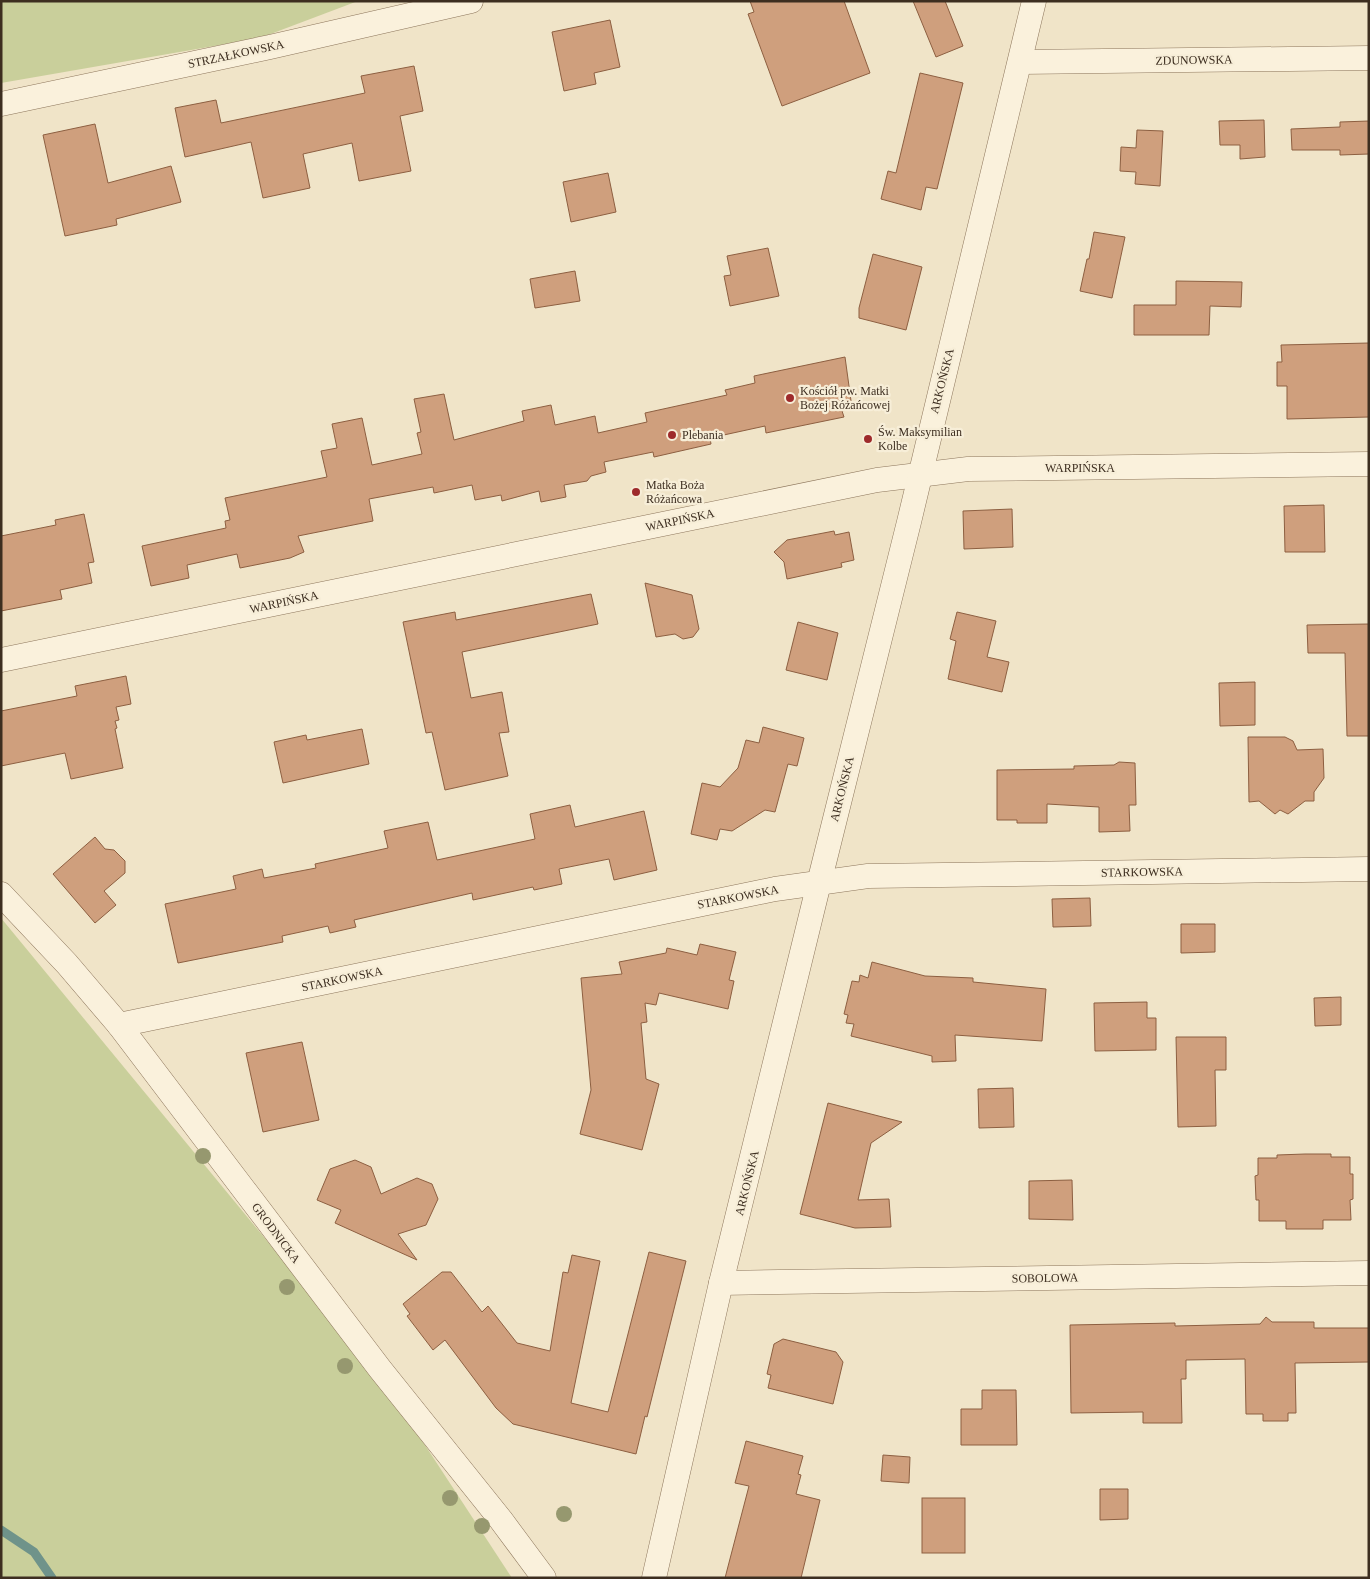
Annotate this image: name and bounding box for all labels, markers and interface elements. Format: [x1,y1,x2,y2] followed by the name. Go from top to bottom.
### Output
[187,37,286,71] street label: STRZAŁKOWSKA
[1155,52,1233,68] street label: ZDUNOWSKA
[927,347,957,415] street label: ARKOŃSKA
[800,384,890,412] place label: Kościół pw. Matki Bożej Różańcowej
[784,392,796,404] marker: Kościół pw. Matki Bożej Różańcowej
[878,425,962,453] place label: Św. Maksymilian Kolbe
[682,428,724,442] place label: Plebania
[666,429,678,441] marker: Plebania
[862,433,874,445] marker: Św. Maksymilian Kolbe
[1045,461,1115,475] street label: WARPIŃSKA
[646,478,705,506] place label: Matka Boża Różańcowa
[630,486,642,498] marker: Matka Boża Różańcowa
[644,506,716,534] street label: WARPIŃSKA
[248,588,320,616] street label: WARPIŃSKA
[827,755,857,823] street label: ARKOŃSKA
[1101,864,1184,880] street label: STARKOWSKA
[696,882,780,912] street label: STARKOWSKA
[300,964,384,994] street label: STARKOWSKA
[732,1149,762,1217] street label: ARKOŃSKA
[249,1200,303,1266] street label: GRODNICKA
[1012,1270,1079,1286] street label: SOBOLOWA

